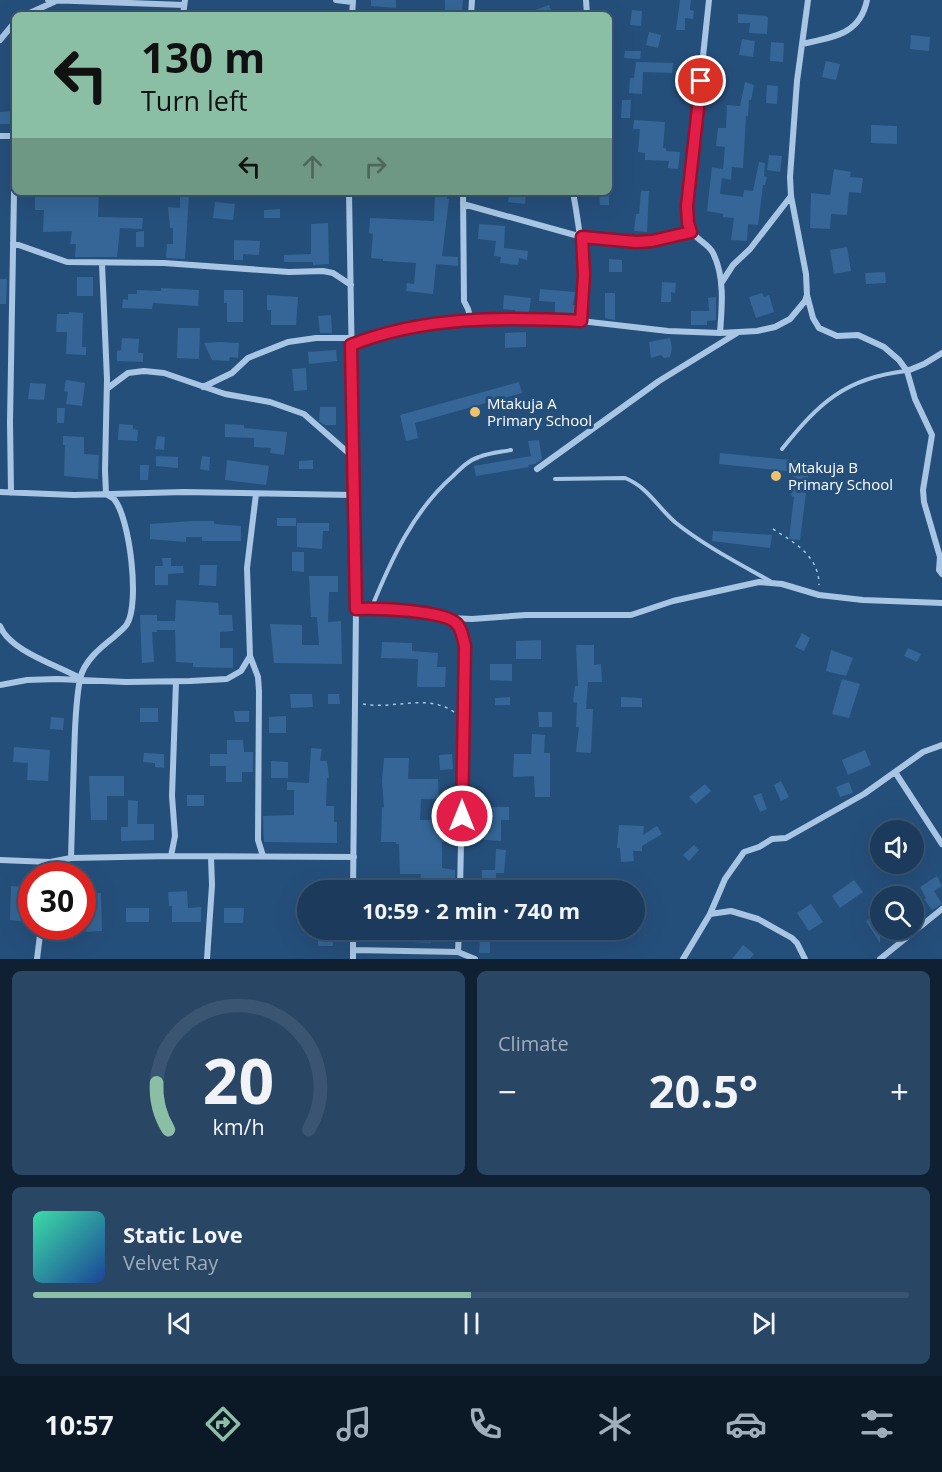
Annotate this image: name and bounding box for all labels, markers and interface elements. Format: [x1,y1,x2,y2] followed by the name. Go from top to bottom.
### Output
[141,28,265,85] text: 130 m
[42,36,120,114] icon: left
[675,55,726,106] pin
[684,64,717,97] icon: arrive
[141,82,248,119] text: Turn left
[233,150,266,183] icon: left
[296,150,329,183] icon: ahead
[359,150,392,183] icon: right
[487,393,592,430] place label: Mtakuja A Primary School
[468,405,482,419] marker: Mtakuja A Primary School
[788,457,893,494] place label: Mtakuja B Primary School
[769,469,783,483] marker: Mtakuja B Primary School
[430,784,494,848] position arrow
[870,820,924,940] map controls
[870,820,924,874] button: sound
[18,862,96,940] speed limit sign: 30
[870,886,924,940] button: search
[362,895,580,925] text: 10:59 · 2 min · 740 m
[498,1030,569,1057] text: Climate
[203,1037,274,1122] text: 20
[649,1060,758,1121] text: 20.5°
[498,1069,517,1114] text: −
[890,1069,909,1114] text: +
[212,1112,265,1141] text: km/h
[123,1219,243,1249] text: Static Love
[123,1249,218,1276] text: Velvet Ray
[163,1307,196,1340] icon: previous
[455,1307,488,1340] icon: pause
[747,1307,780,1340] icon: next
[202,1403,244,1445] icon: directions
[333,1403,375,1445] icon: music
[464,1403,506,1445] icon: phone
[594,1403,636,1445] icon: climate
[725,1403,767,1445] icon: car
[856,1403,898,1445] icon: filters
[44,1406,114,1443] text: 10:57

